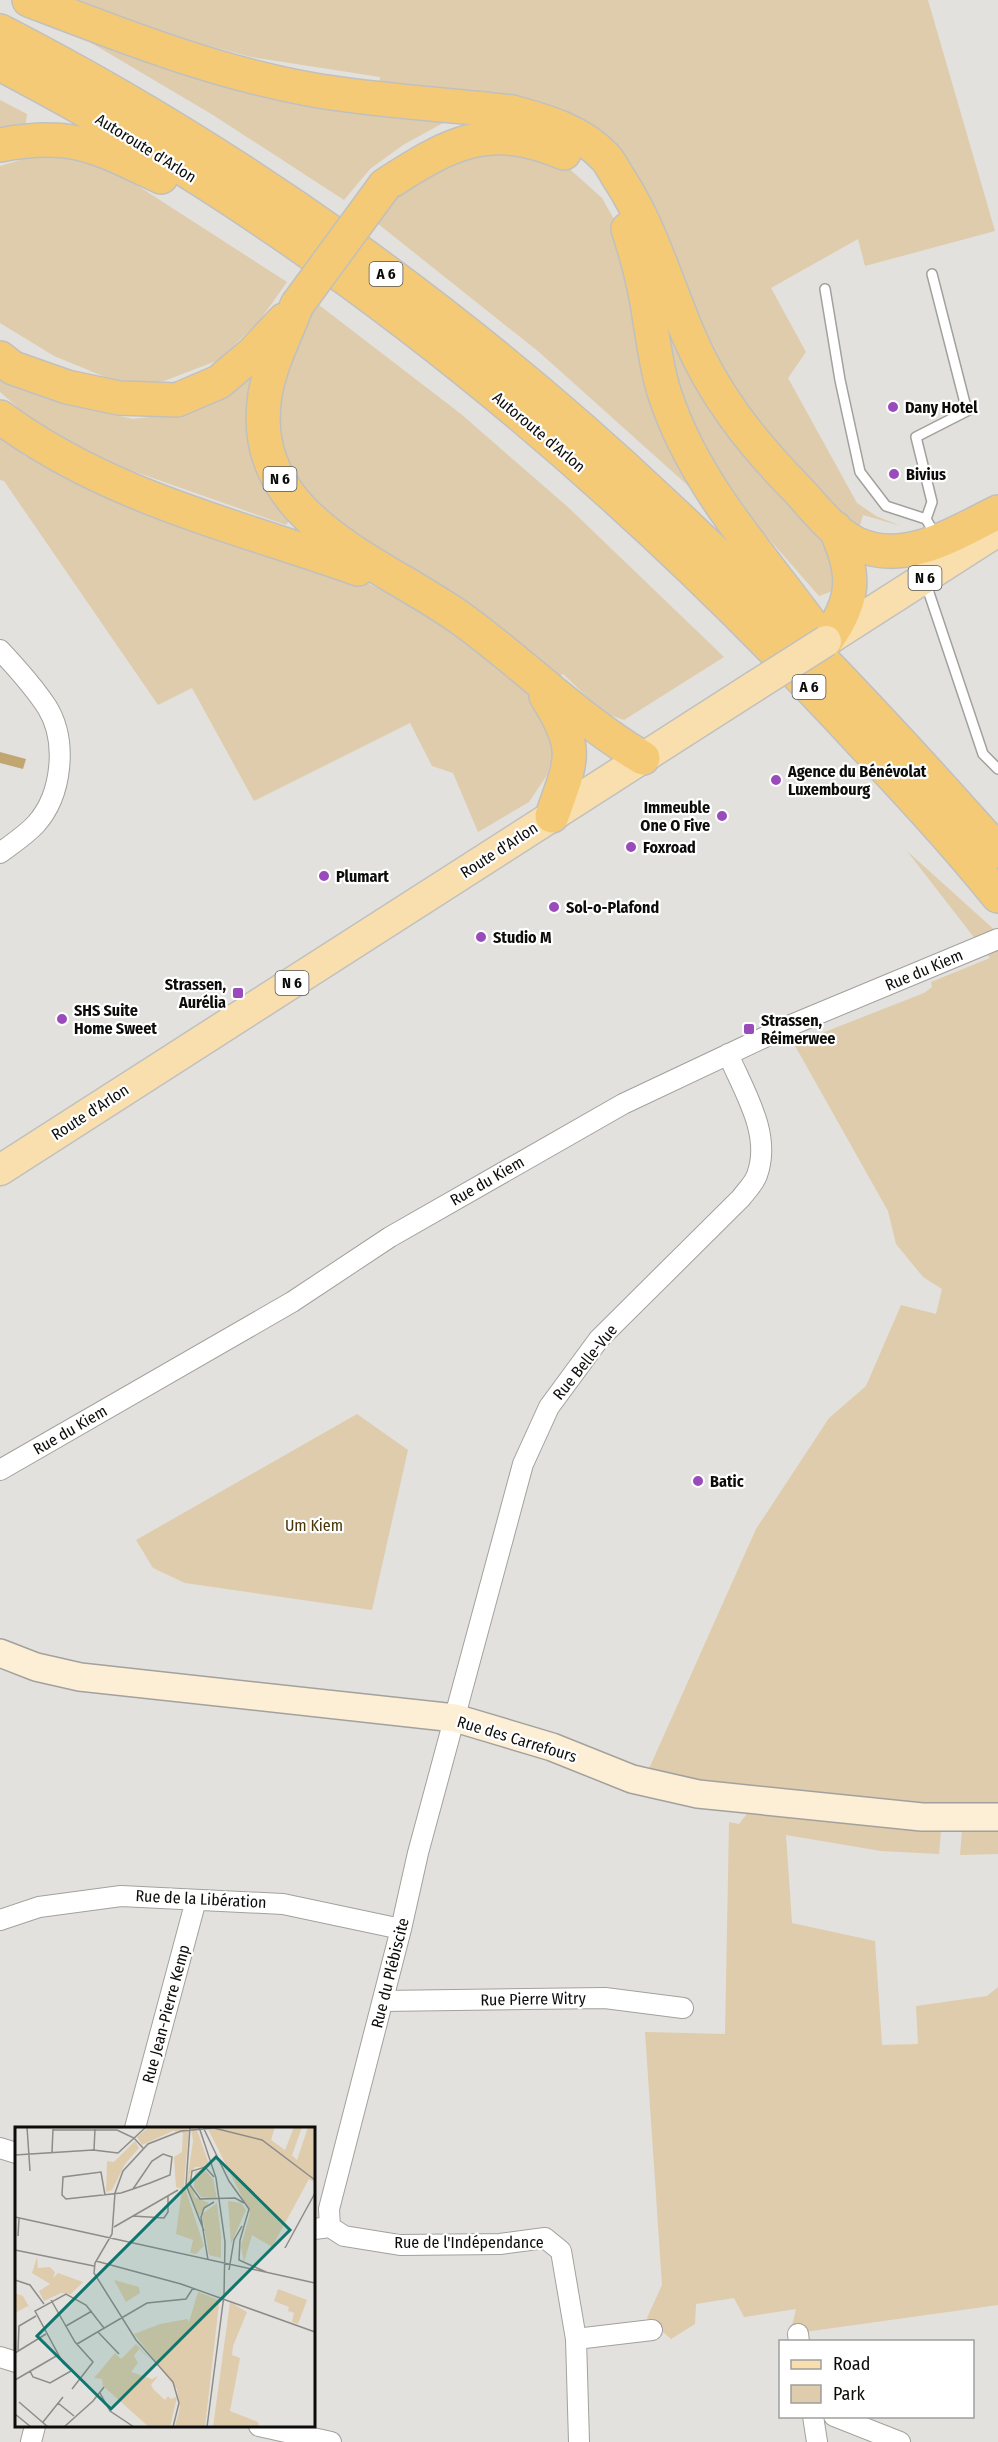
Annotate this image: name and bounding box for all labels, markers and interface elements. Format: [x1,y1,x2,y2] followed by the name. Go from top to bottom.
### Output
[92,109,200,187] street label: Autoroute d'Arlon
[370,262,402,286] road number: A 6
[489,388,589,476] street label: Autoroute d'Arlon
[905,398,978,417] place label: Dany Hotel
[886,400,900,414] marker: Dany Hotel
[906,465,946,484] place label: Bivius
[264,467,296,491] road number: N 6
[887,467,901,481] marker: Bivius
[908,566,942,590] road number: N 6
[792,675,826,699] road number: A 6
[787,762,927,799] place label: Agence du Bénévolat Luxembourg
[769,773,783,787] marker: Agence du Bénévolat Luxembourg
[640,798,710,835] place label: Immeuble One O Five
[715,809,729,823] marker: Immeuble One O Five
[457,818,541,882] street label: Route d'Arlon
[643,838,696,857] place label: Foxroad
[624,840,638,854] marker: Foxroad
[336,867,389,886] place label: Plumart
[317,869,331,883] marker: Plumart
[566,898,659,917] place label: Sol-o-Plafond
[547,900,561,914] marker: Sol-o-Plafond
[493,928,552,947] place label: Studio M
[474,930,488,944] marker: Studio M
[882,945,966,995] street label: Rue du Kiem
[276,971,308,995] road number: N 6
[165,975,226,1012] place label: Strassen, Aurélia
[231,986,245,1000] marker: Strassen, Aurélia
[74,1001,157,1038] place label: SHS Suite Home Sweet
[761,1011,835,1048] place label: Strassen, Réimerwee
[55,1012,69,1026] marker: SHS Suite Home Sweet
[742,1022,756,1036] marker: Strassen, Réimerwee
[48,1080,132,1144] street label: Route d'Arlon
[447,1152,527,1210] street label: Rue du Kiem
[549,1320,621,1403] street label: Rue Belle-Vue
[30,1401,110,1459] street label: Rue du Kiem
[710,1472,744,1491] place label: Batic
[691,1474,705,1488] marker: Batic
[285,1516,343,1535] park label: Um Kiem
[455,1712,579,1766] street label: Rue des Carrefours
[135,1886,267,1912] street label: Rue de la Libération
[367,1916,413,2030] street label: Rue du Plébiscite
[138,1943,194,2085] street label: Rue Jean-Pierre Kemp
[480,1989,587,2009] street label: Rue Pierre Witry
[15,2127,315,2427] inset map
[394,2233,544,2252] street label: Rue de l'Indépendance
[779,2340,974,2418] legend
[833,2353,870,2375] text: Road
[833,2383,866,2405] text: Park

